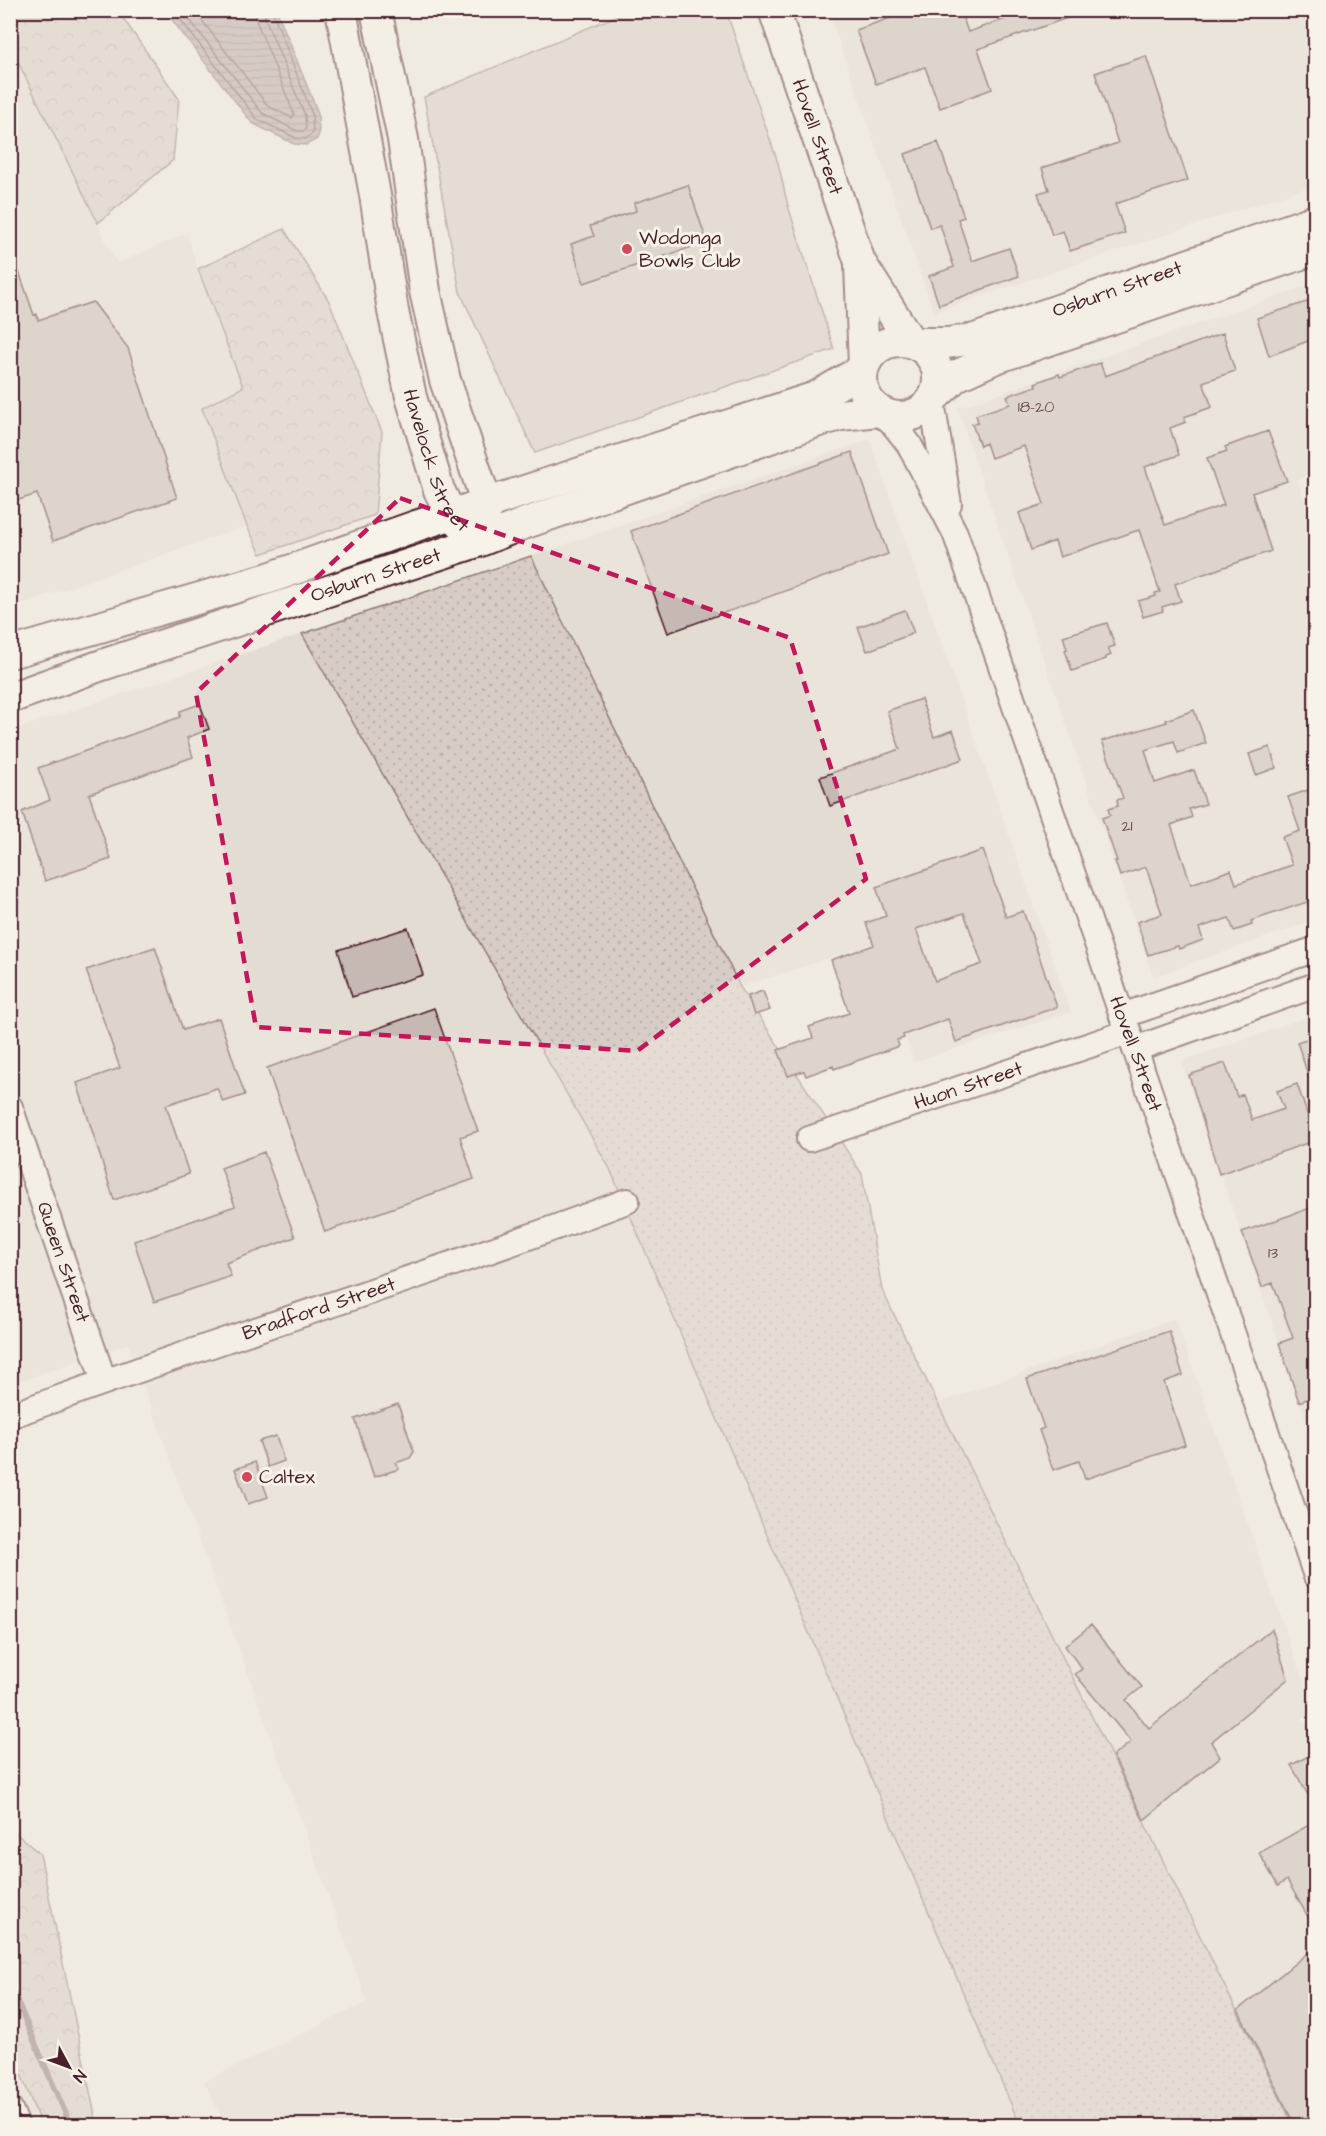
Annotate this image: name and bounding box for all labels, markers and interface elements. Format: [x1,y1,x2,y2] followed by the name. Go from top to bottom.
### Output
[785,75,850,198] street label: Hovell Street
[639,224,741,275] place label: Wodonga Bowls Club
[620,242,634,256] marker: Wodonga Bowls Club
[1049,254,1186,325] street label: Osburn Street
[396,387,476,539] street label: Havelock Street
[1018,396,1054,418] house number: 18-20
[307,541,445,610] street label: Osburn Street
[1121,815,1133,837] house number: 21
[1102,993,1169,1115] street label: Hovell Street
[910,1054,1026,1117] street label: Huon Street
[30,1198,97,1326] street label: Queen Street
[1268,1242,1278,1264] house number: 13
[239,1270,399,1347] street label: Bradford Street
[259,1463,315,1491] place label: Caltex
[240,1470,254,1484] marker: Caltex
[39,2037,99,2097] north arrow
[68,2065,91,2087] text: N

